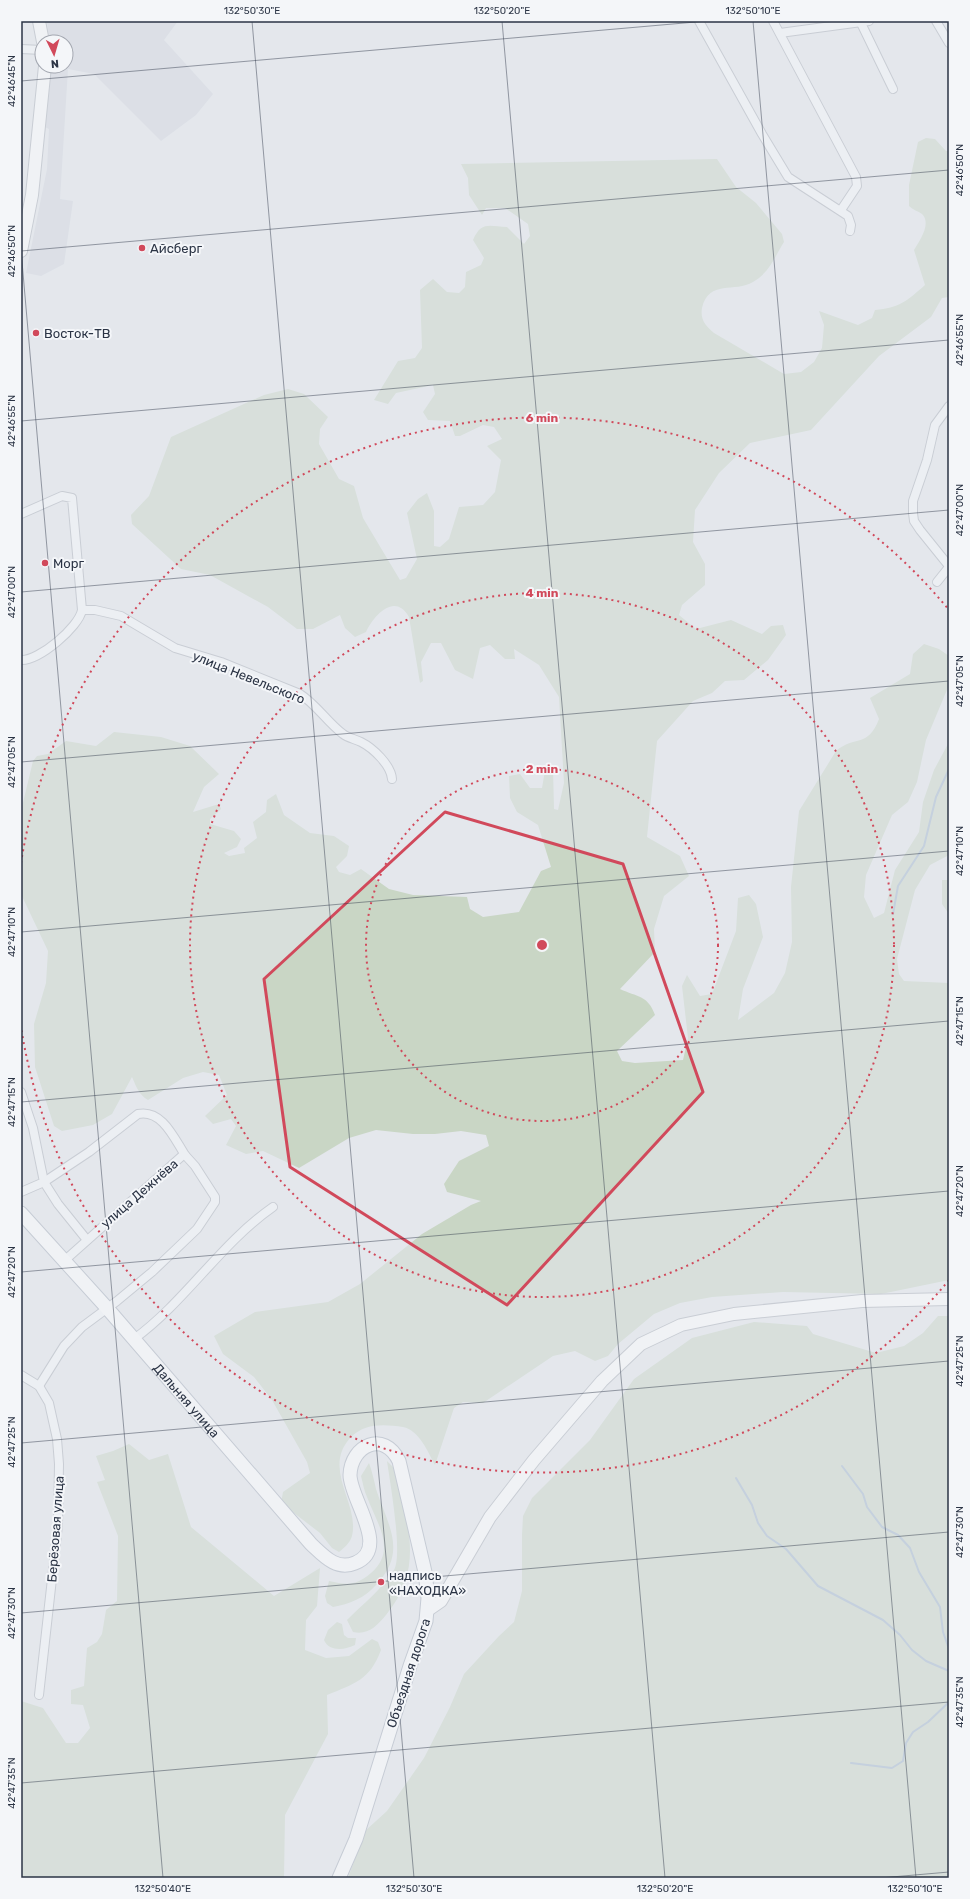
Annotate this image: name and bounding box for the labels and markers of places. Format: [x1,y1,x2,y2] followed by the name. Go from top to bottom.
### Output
[150,241,202,256] place label: Айсберг
[137,243,147,253] marker: Айсберг
[44,326,110,341] place label: Восток-ТВ
[31,328,41,338] marker: Восток-ТВ
[53,556,85,571] place label: Морг
[40,558,50,568] marker: Морг
[535,938,549,952] centre of rings
[389,1568,466,1598] place label: надпись «НАХОДКА»
[376,1577,386,1587] marker: надпись «НАХОДКА»

